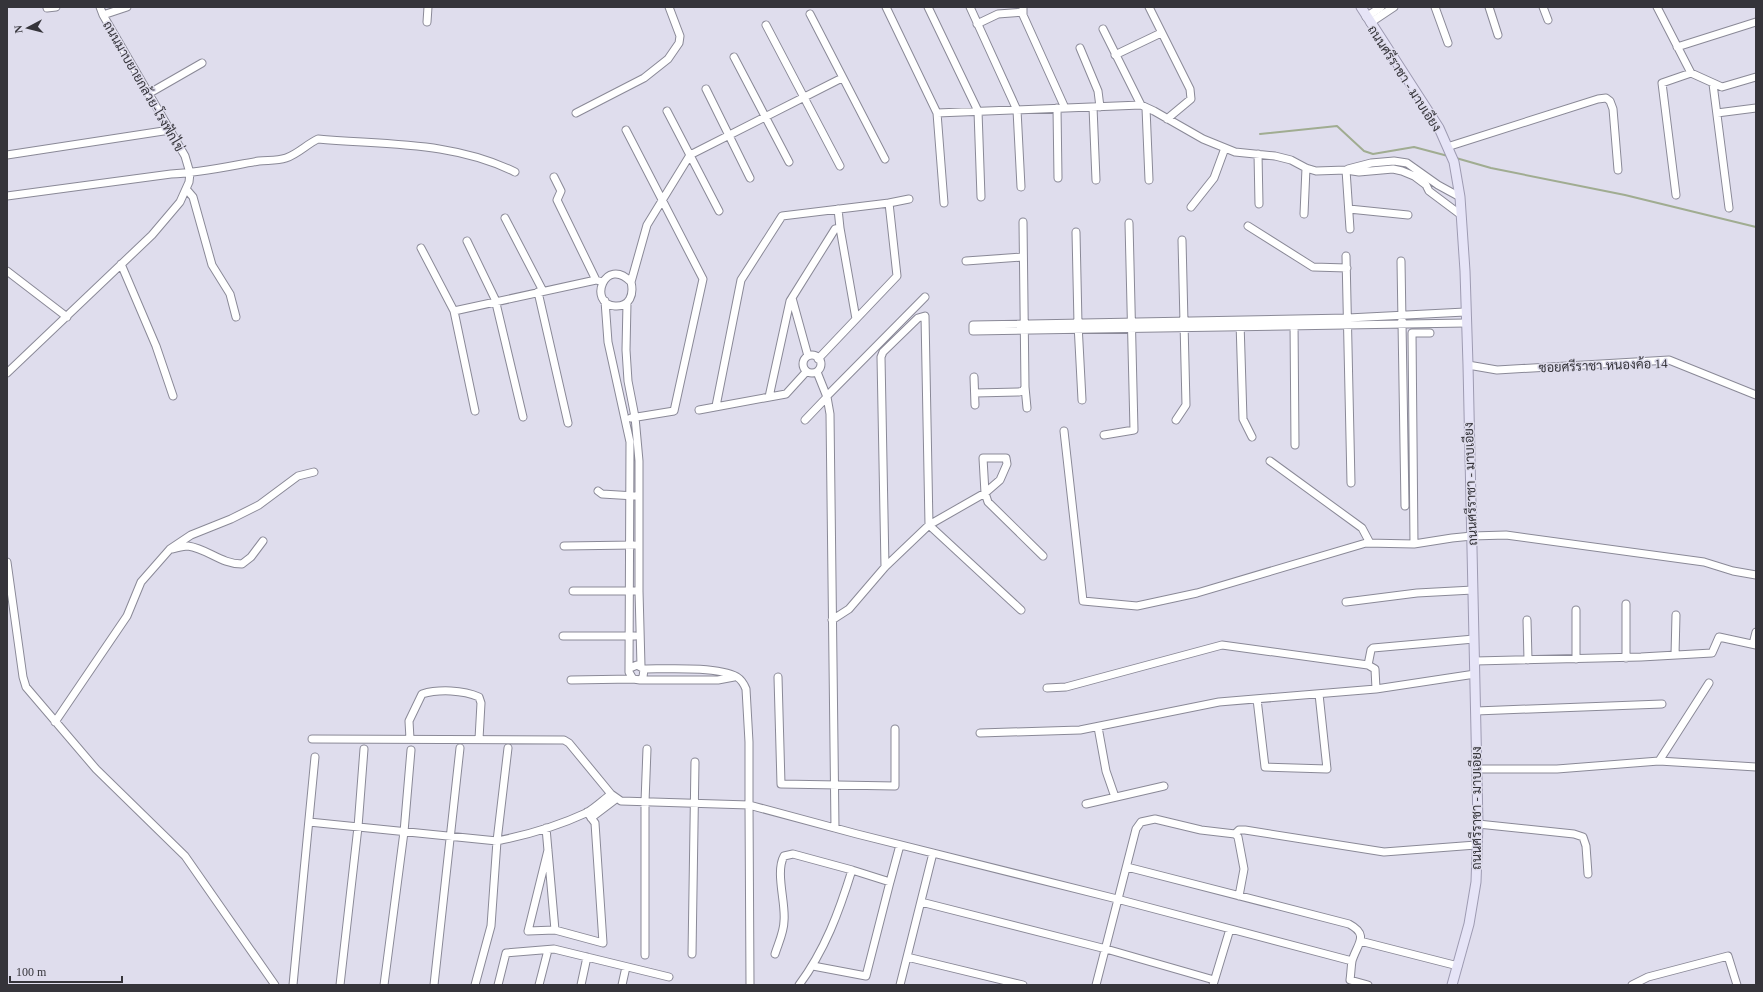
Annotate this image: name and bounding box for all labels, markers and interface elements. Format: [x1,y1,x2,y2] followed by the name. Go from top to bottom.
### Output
[8,8,48,48] north arrow
[100,17,189,154] street label: ถนนมาบยายกล้วย-โรงฟักไข่
[1365,21,1446,134] street label: ถนนศรีราชา - มาบเอียง
[12,24,25,34] text: N
[1538,354,1668,375] street label: ซอยศรีราชา หนองค้อ 14
[1459,422,1480,546] street label: ถนนศรีราชา - มาบเอียง
[1467,746,1484,870] street label: ถนนศรีราชา - มาบเอียง
[10,958,122,984] scale bar
[16,965,47,979] text: 100 m

